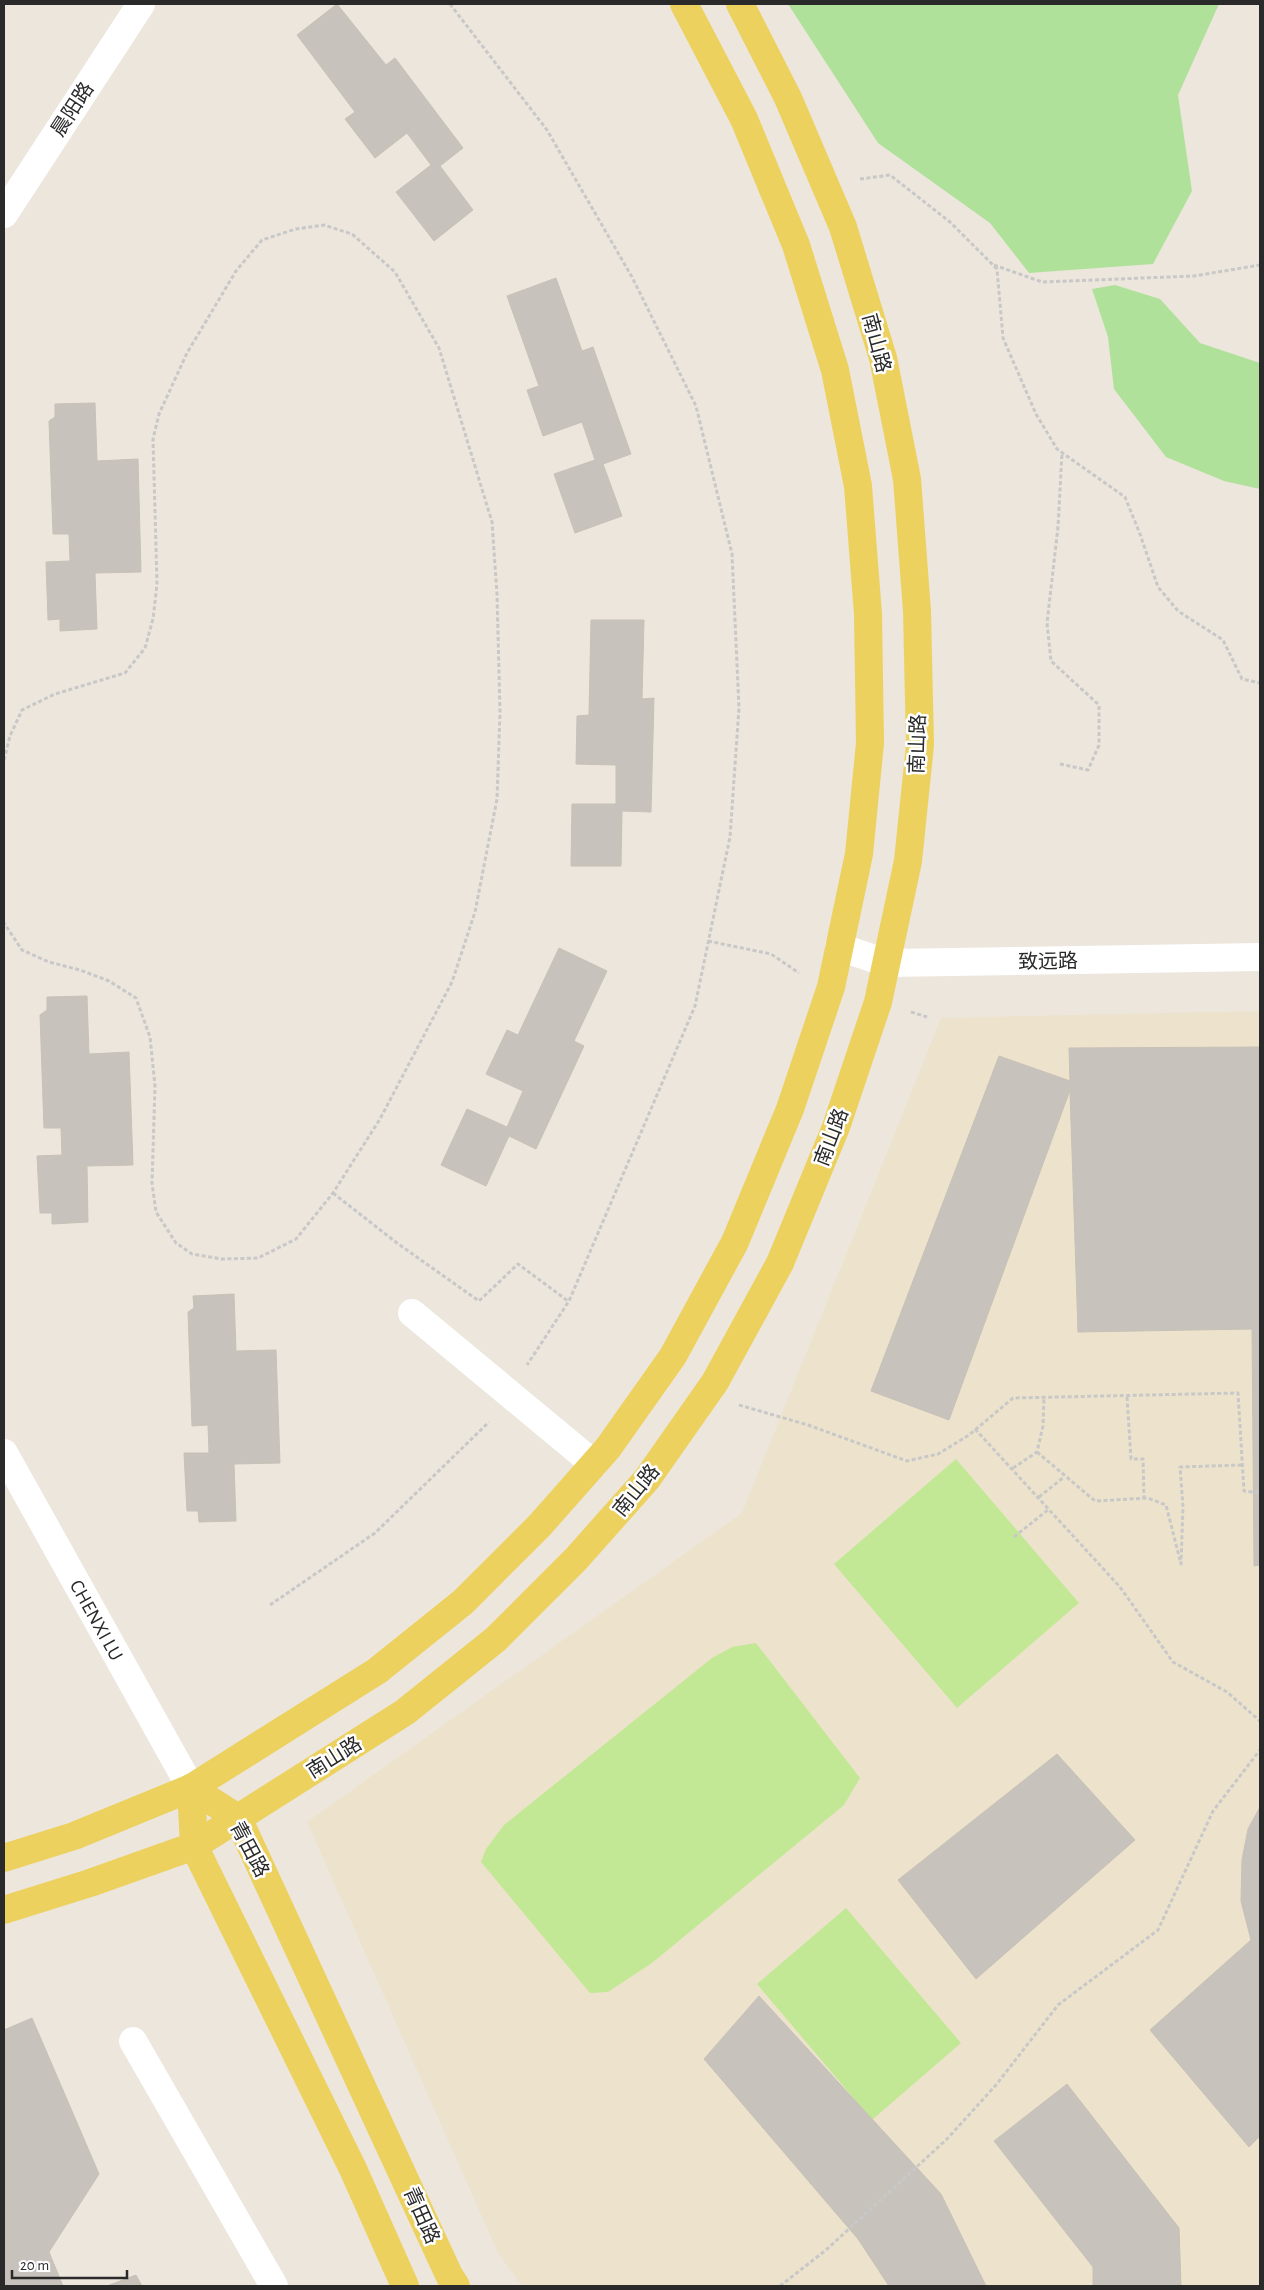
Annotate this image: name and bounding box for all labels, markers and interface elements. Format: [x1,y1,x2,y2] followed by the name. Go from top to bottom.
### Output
[47,78,98,140] street label: 晨阳路
[859,311,894,375] street label: 南山路
[906,714,929,774] street label: 南山路
[1018,950,1078,973] street label: 致远路
[811,1105,852,1169] street label: 南山路
[609,1460,663,1520] street label: 南山路
[66,1577,126,1664] street label: CHENXI LU
[303,1733,365,1782] street label: 南山路
[226,1818,273,1881] street label: 青田路
[400,2184,443,2247] street label: 青田路
[12,2248,128,2280] scale bar
[20,2258,49,2273] text: 20 m

